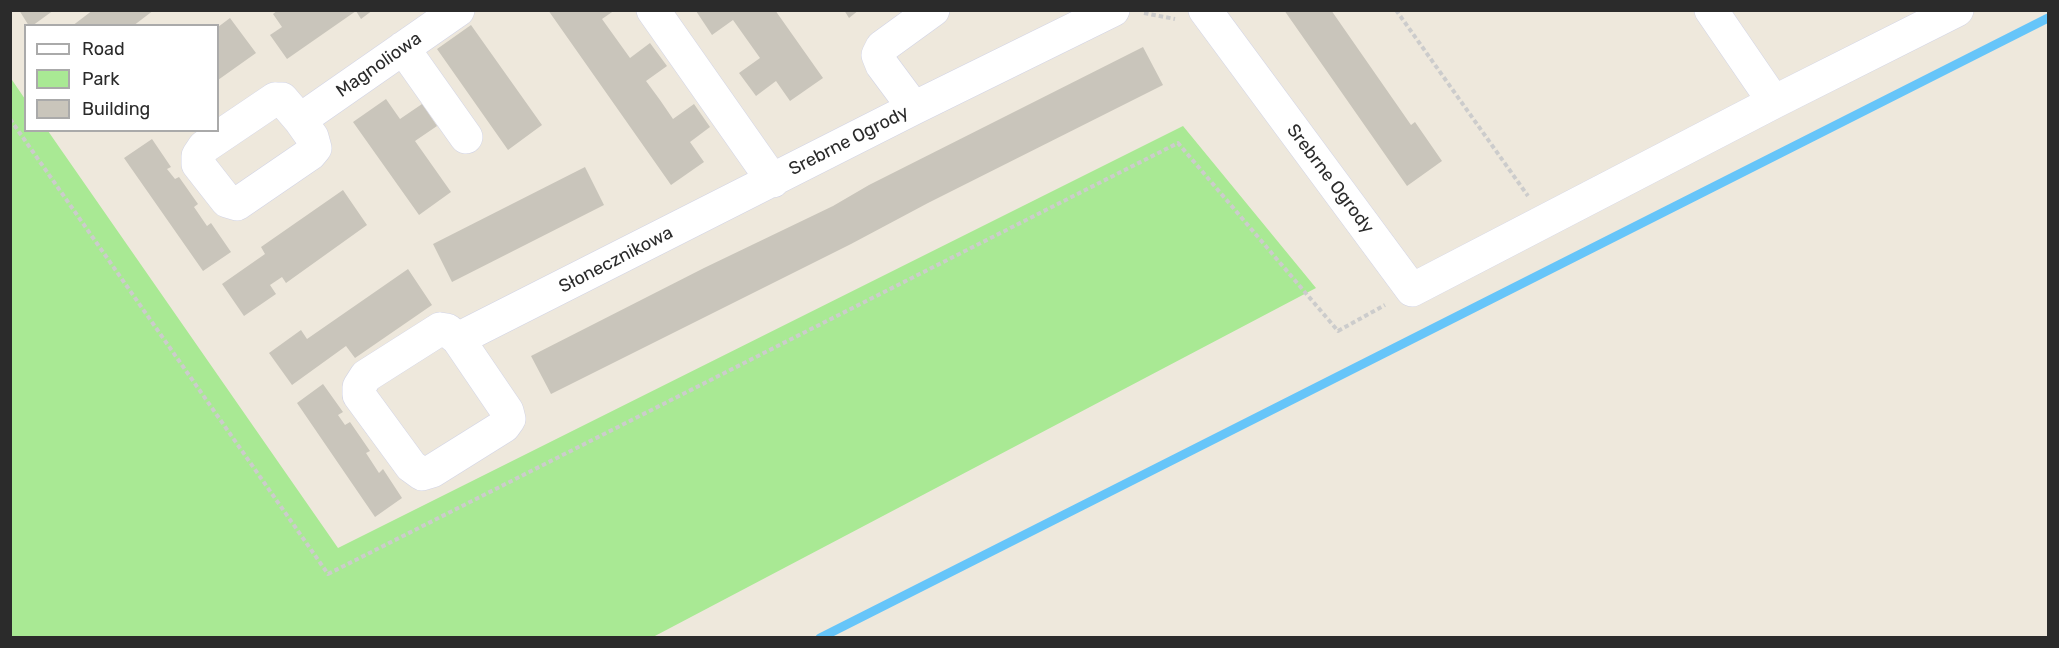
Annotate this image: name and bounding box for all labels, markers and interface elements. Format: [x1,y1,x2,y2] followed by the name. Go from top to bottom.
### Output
[24,24,219,132] legend
[332,28,426,102] street label: Magnoliowa
[82,38,125,60] text: Road
[82,68,119,90] text: Park
[82,98,150,120] text: Building
[786,102,912,180] street label: Srebrne Ogrody
[1282,120,1378,238] street label: Srebrne Ogrody
[555,222,677,298] street label: Słonecznikowa

